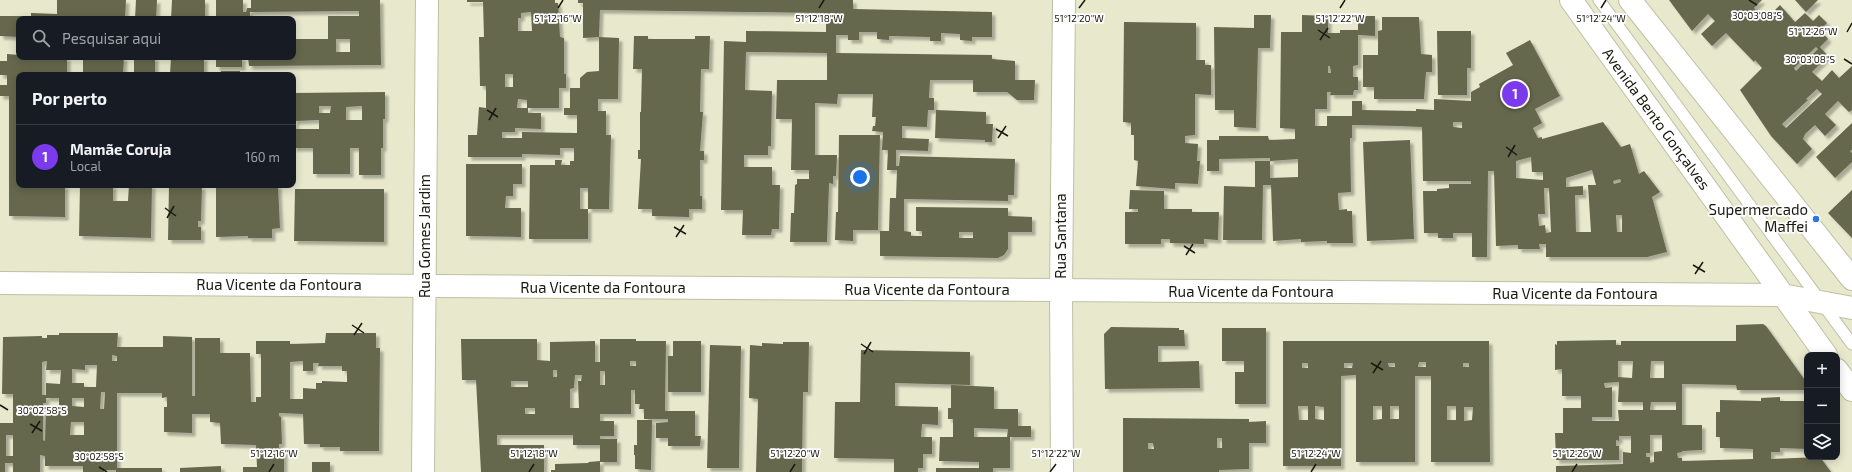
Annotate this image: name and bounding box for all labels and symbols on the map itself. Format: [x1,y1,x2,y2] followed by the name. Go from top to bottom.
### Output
[1732,9,1782,21] text: 30°03'08"S
[534,12,582,24] text: 51°12'16"W
[795,12,843,24] text: 51°12'18"W
[1054,12,1104,24] text: 51°12'20"W
[1316,12,1365,24] text: 51°12'22"W
[1576,12,1626,24] text: 51°12'24"W
[1788,25,1838,37] text: 51°12'26"W
[1598,44,1714,193] street label: Avenida Bento Gonçalves
[1785,53,1835,65] text: 30°03'08"S
[1502,79,1528,109] pin: 1
[850,167,870,187] your location
[415,174,433,298] street label: Rua Gomes Jardim
[1051,193,1069,279] street label: Rua Santana
[1709,200,1808,235] place label: Supermercado Maffei
[1811,214,1821,224] marker: Supermercado Maffei
[196,275,362,293] street label: Rua Vicente da Fontoura
[520,278,686,296] street label: Rua Vicente da Fontoura
[844,280,1010,298] street label: Rua Vicente da Fontoura
[1168,282,1334,300] street label: Rua Vicente da Fontoura
[1492,284,1658,302] street label: Rua Vicente da Fontoura
[17,404,67,416] text: 30°02'58"S
[250,447,298,459] text: 51°12'16"W
[510,447,558,459] text: 51°12'18"W
[770,447,820,459] text: 51°12'20"W
[1032,447,1081,459] text: 51°12'22"W
[1291,447,1341,459] text: 51°12'24"W
[1552,447,1602,459] text: 51°12'26"W
[74,450,124,462] text: 30°02'58"S

